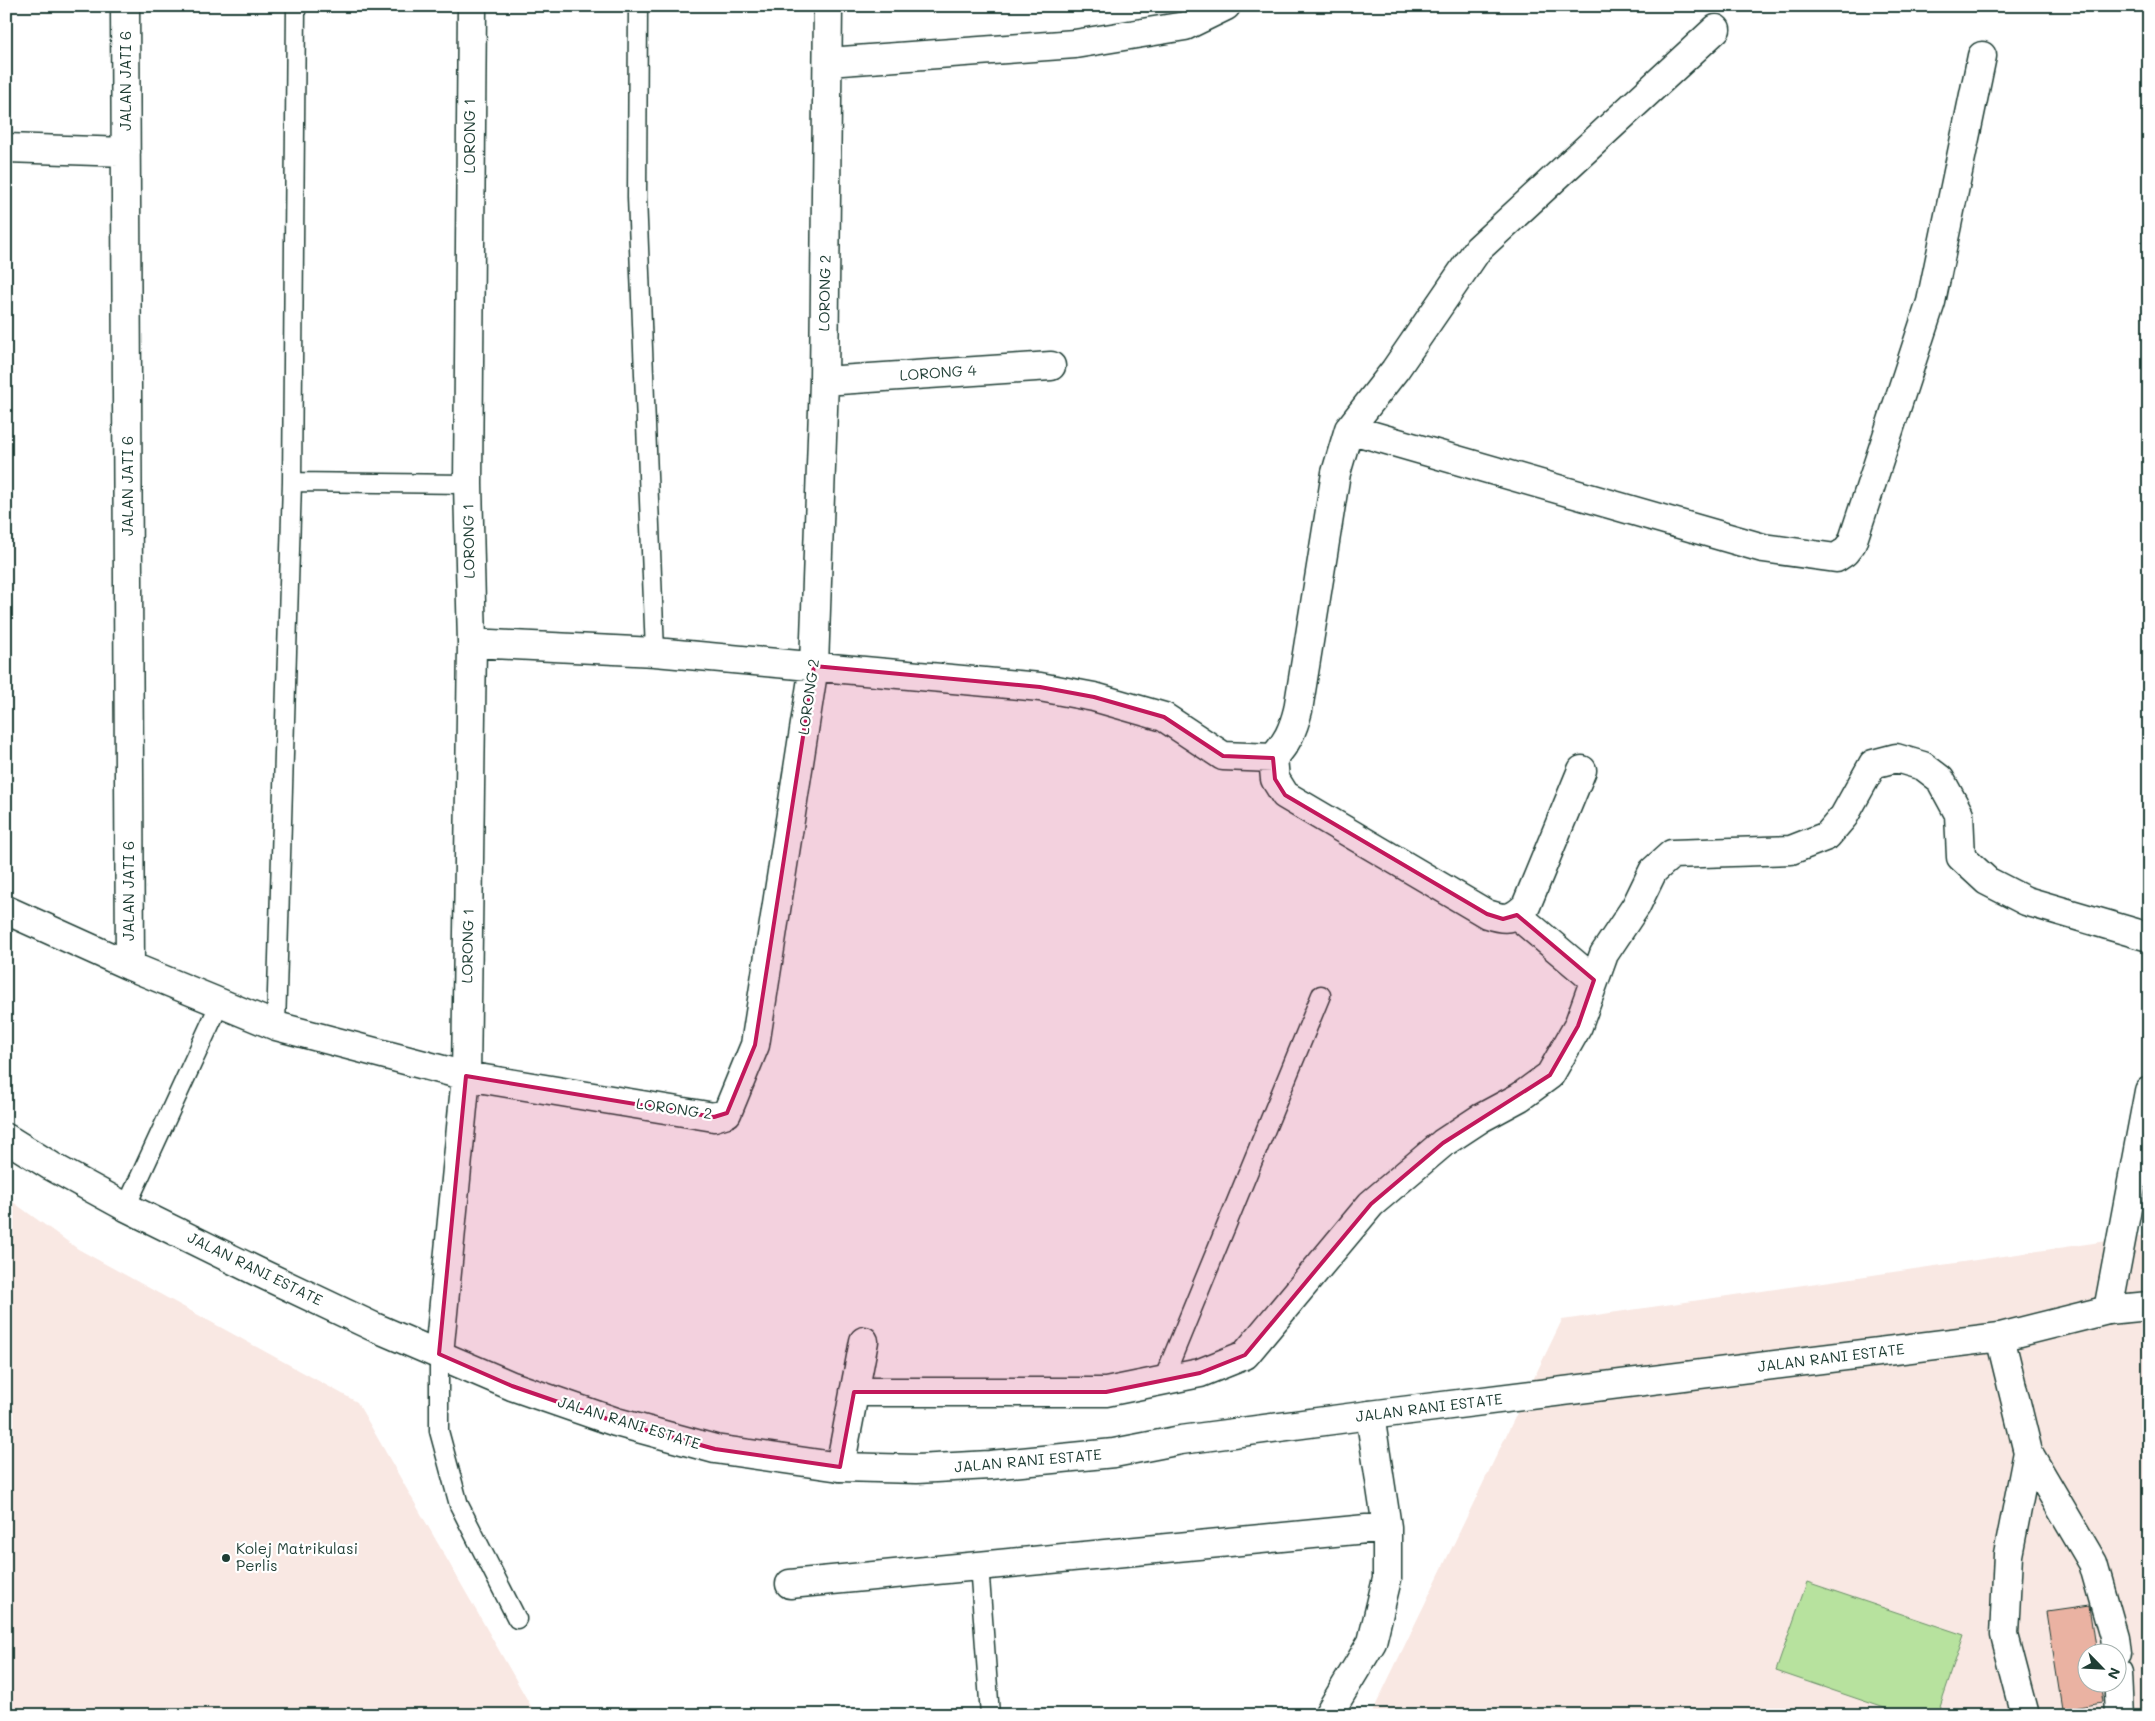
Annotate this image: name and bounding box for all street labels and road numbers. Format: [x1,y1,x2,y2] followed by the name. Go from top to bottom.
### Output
[115,31,135,131] street label: JALAN JATI 6
[459,99,479,173] street label: LORONG 1
[813,255,835,331] street label: LORONG 2
[899,359,977,385] street label: LORONG 4
[117,436,137,536] street label: JALAN JATI 6
[457,503,479,579] street label: LORONG 1
[793,658,823,736] street label: LORONG 2
[118,841,138,941] street label: JALAN JATI 6
[456,908,478,984] street label: LORONG 1
[635,1093,713,1123] street label: LORONG 2
[185,1227,327,1310] street label: JALAN RANI ESTATE
[1756,1338,1906,1376] street label: JALAN RANI ESTATE
[1354,1388,1504,1426] street label: JALAN RANI ESTATE
[556,1391,703,1453] street label: JALAN RANI ESTATE
[953,1444,1103,1476] street label: JALAN RANI ESTATE

